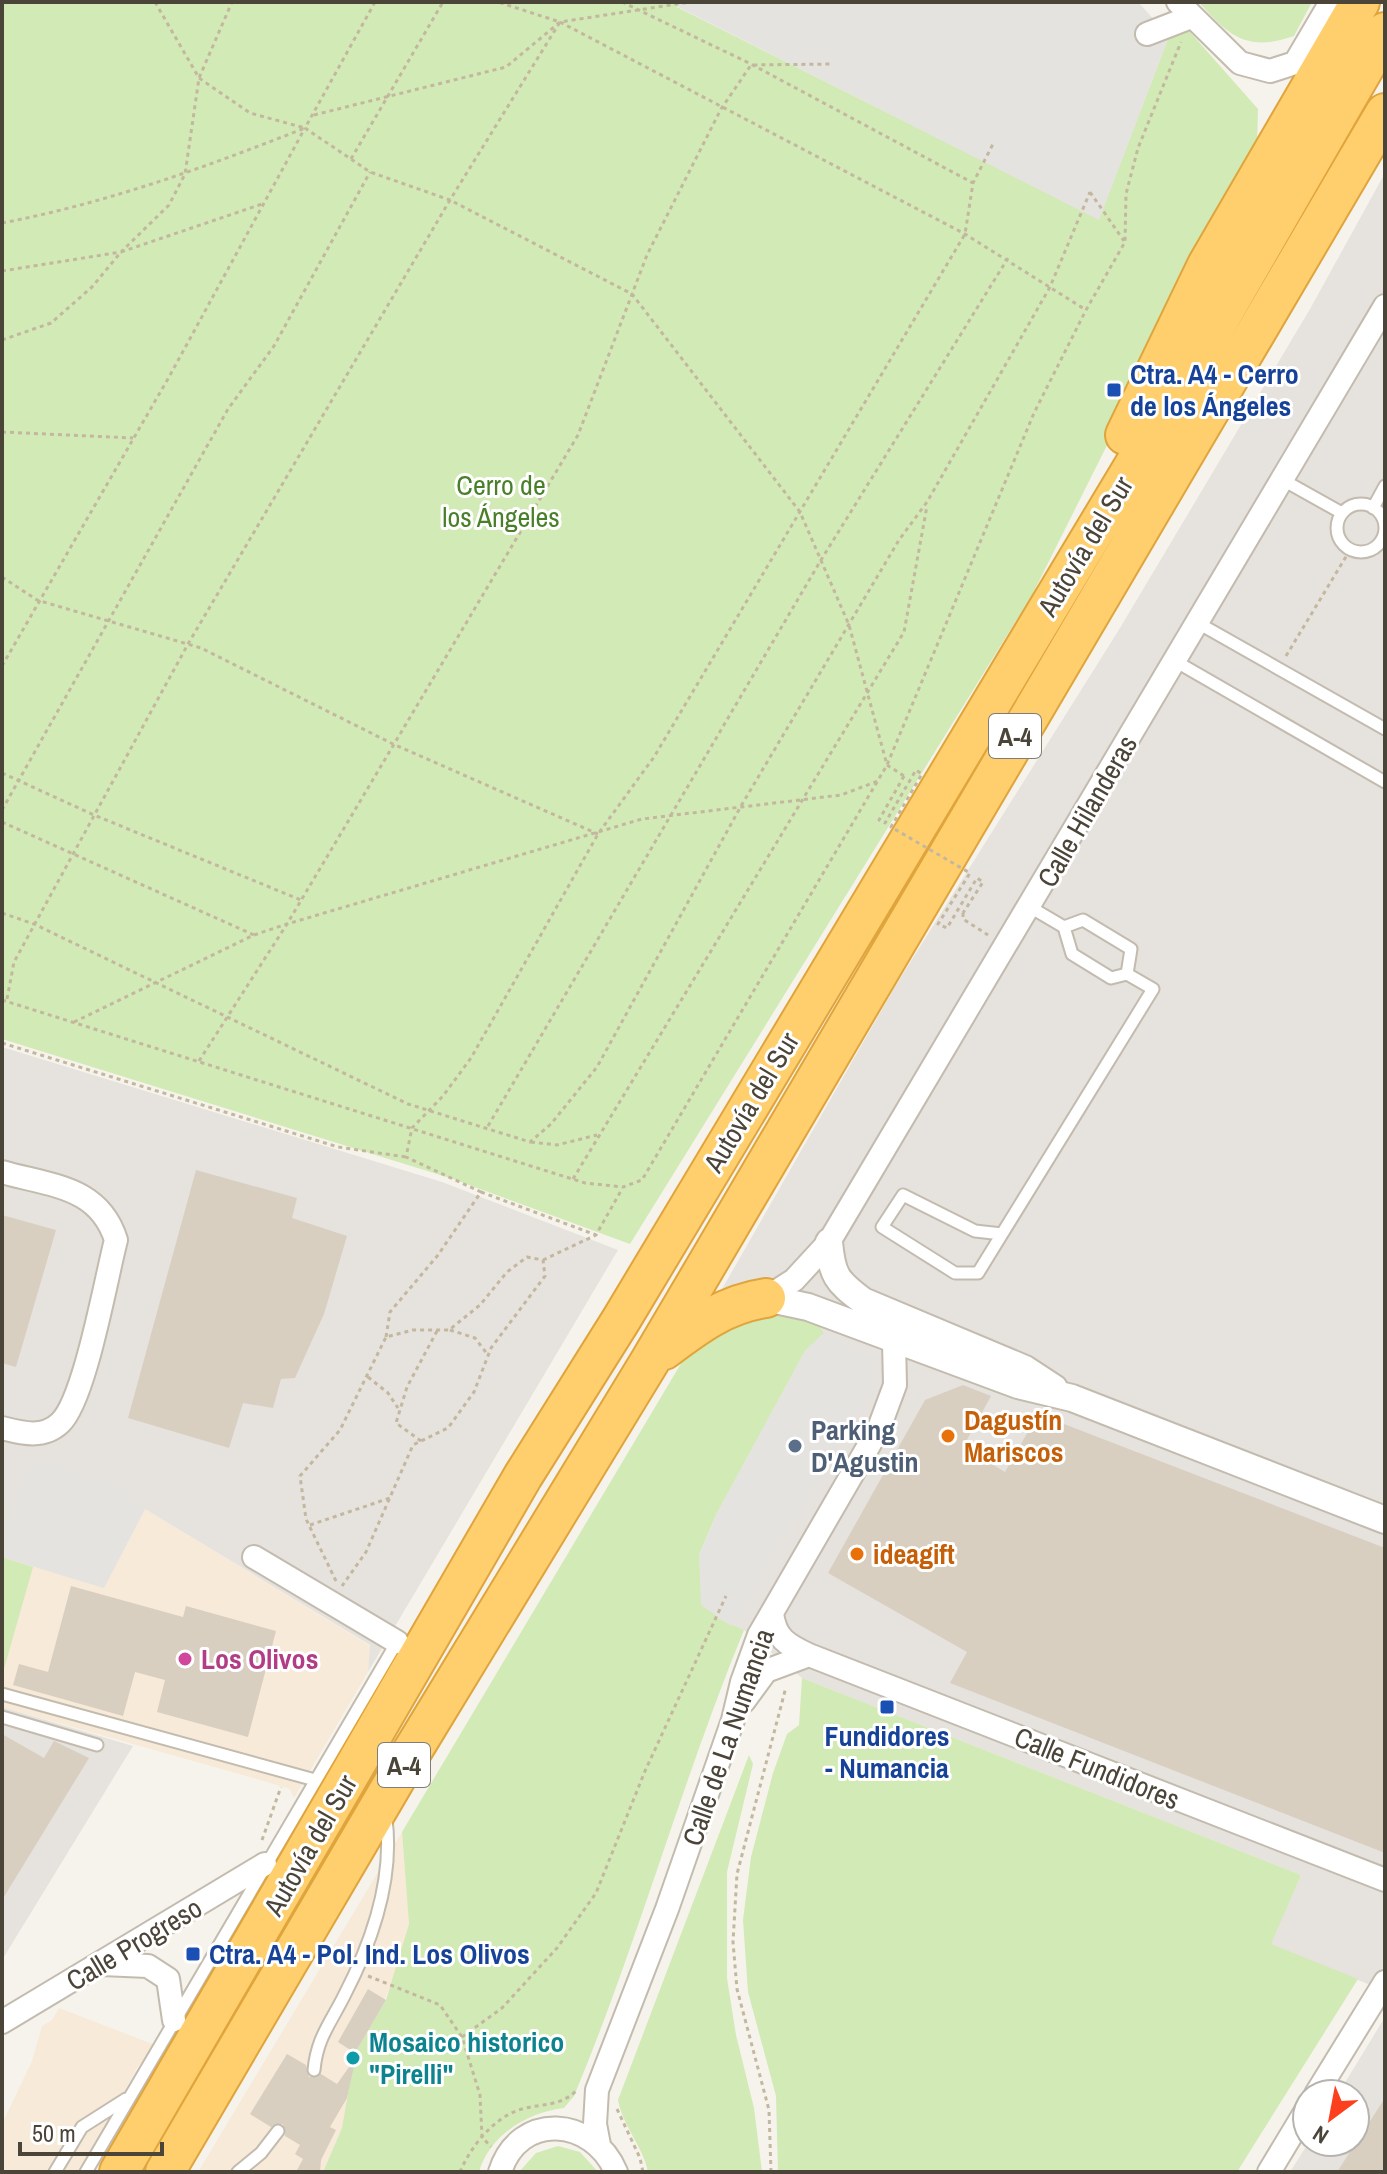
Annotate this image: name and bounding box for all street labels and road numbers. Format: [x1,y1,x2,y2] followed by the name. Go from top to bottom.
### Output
[1028,469,1142,624] street label: Autovía del Sur
[989,714,1041,758] road number: A-4
[1028,728,1146,894] street label: Calle Hilanderas
[694,1025,808,1180] street label: Autovía del Sur
[673,1623,783,1851] street label: Calle de La Numancia
[1009,1718,1185,1818] street label: Calle Fundidores
[378,1743,430,1787] road number: A-4
[254,1767,366,1923] street label: Autovía del Sur
[59,1889,209,1999] street label: Calle Progreso

